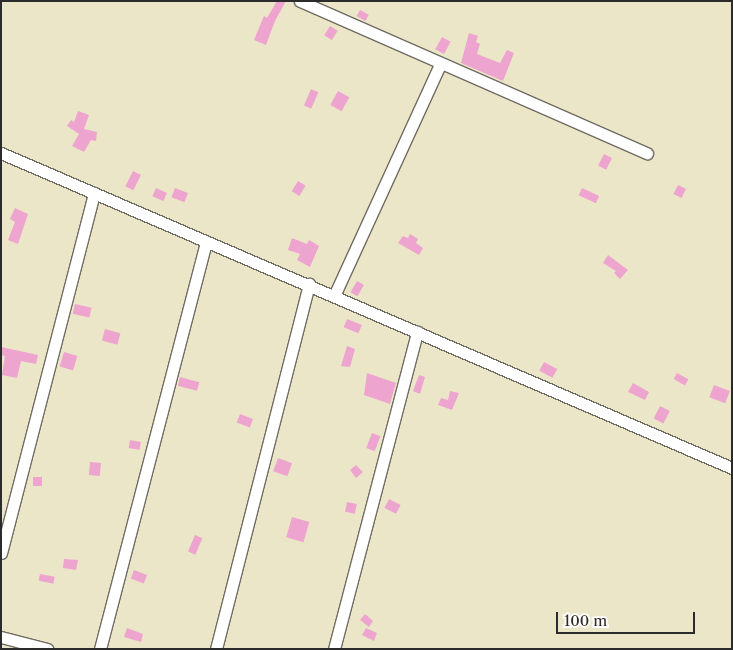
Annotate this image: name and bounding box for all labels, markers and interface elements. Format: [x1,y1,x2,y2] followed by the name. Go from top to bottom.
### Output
[558,602,697,634] scale bar
[564,611,607,630] text: 100 m

